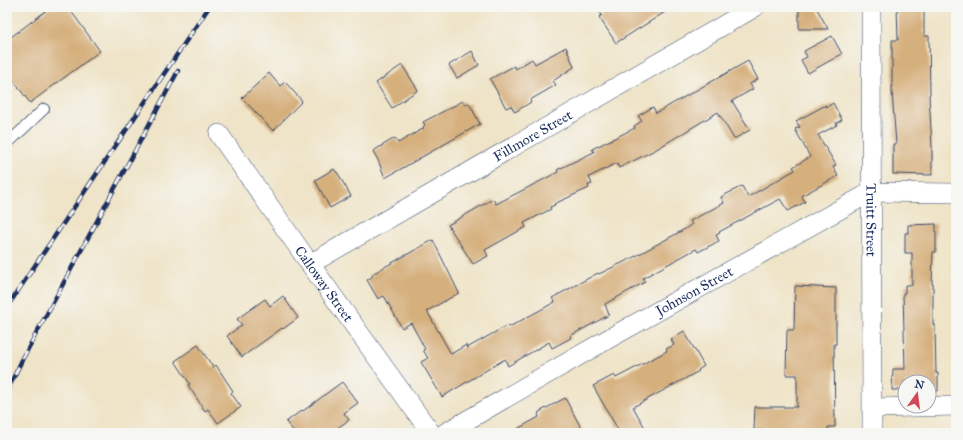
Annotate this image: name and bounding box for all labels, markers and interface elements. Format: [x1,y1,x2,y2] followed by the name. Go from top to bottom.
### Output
[490,106,575,165] street label: Fillmore Street
[862,183,880,257] street label: Truitt Street
[291,243,357,325] street label: Calloway Street
[651,263,736,321] street label: Johnson Street
[897,374,937,414] north arrow
[913,377,926,392] text: N

